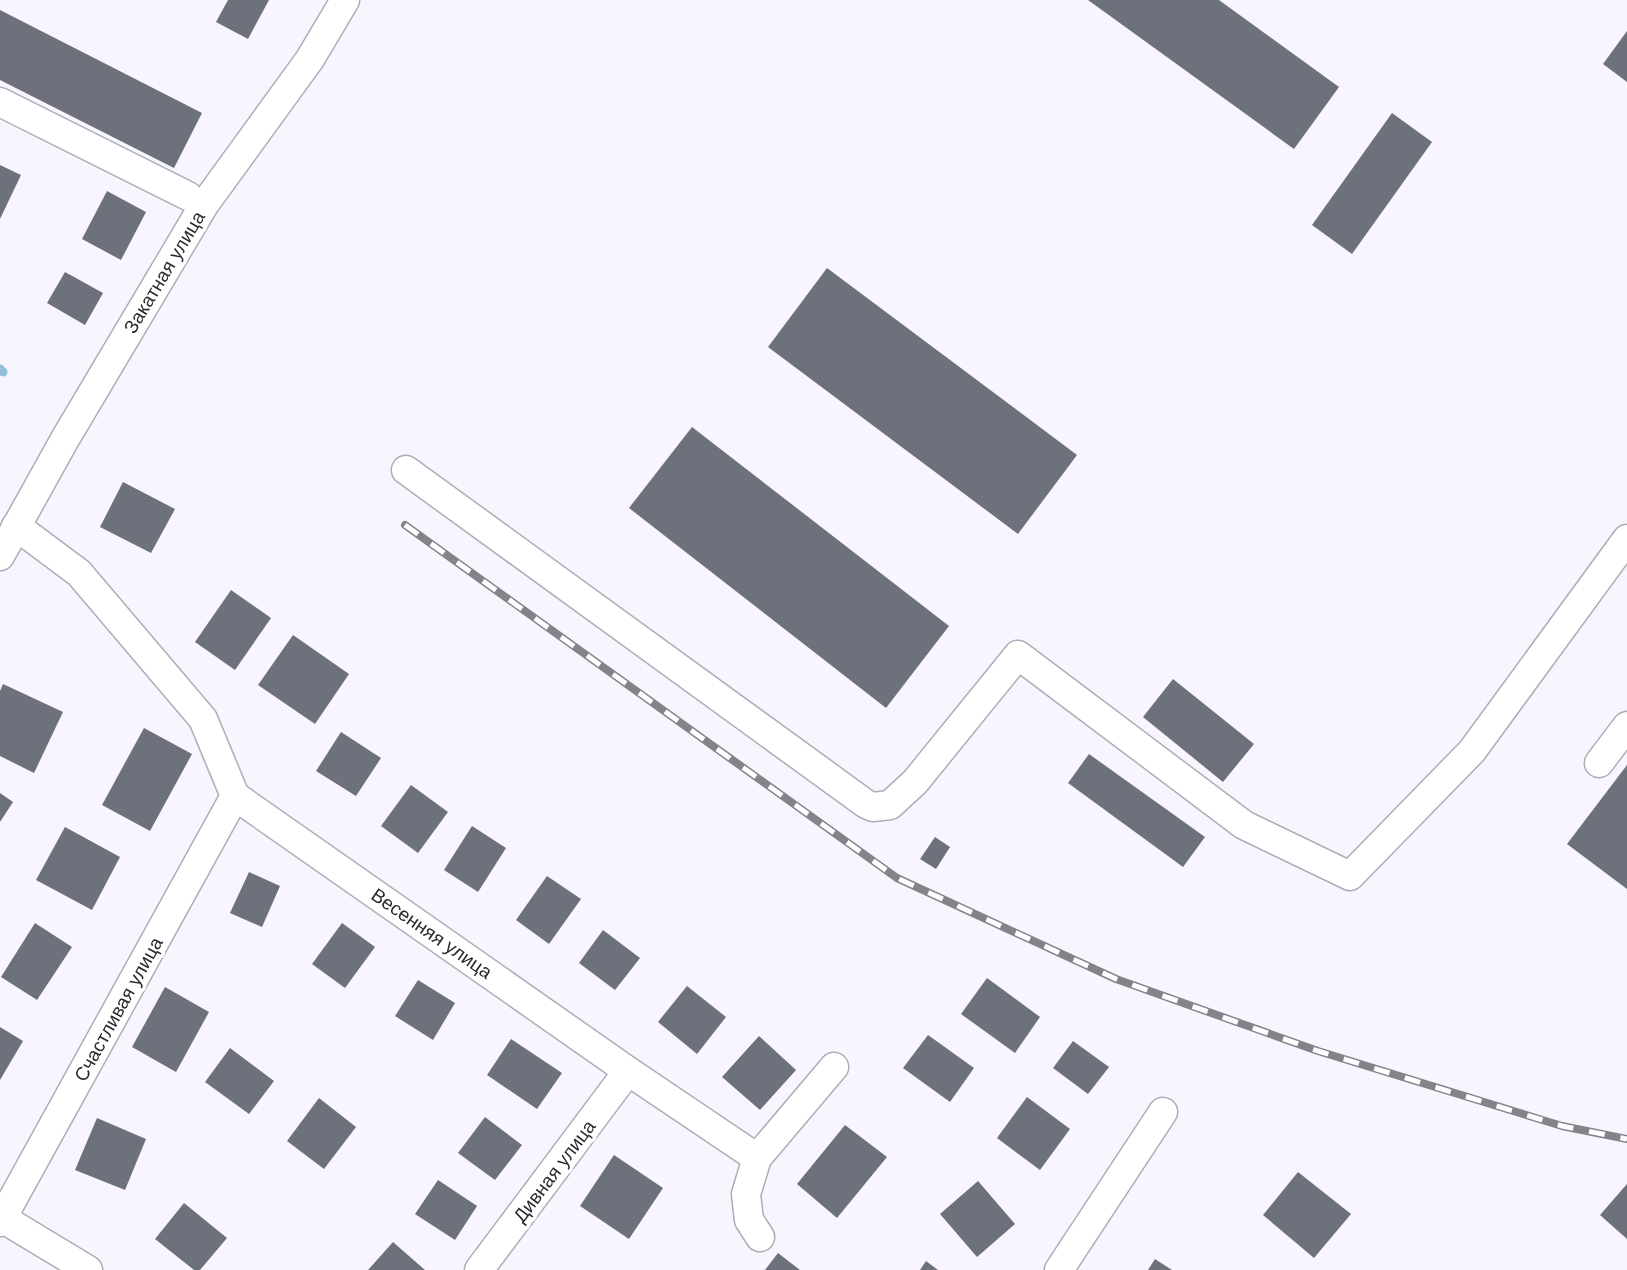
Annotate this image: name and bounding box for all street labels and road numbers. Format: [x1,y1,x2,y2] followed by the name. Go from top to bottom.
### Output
[120,207,209,337] street label: Закатная улица
[367,884,496,983] street label: Весенняя улица
[70,933,167,1085] street label: Счастливая улица
[509,1116,600,1227] street label: Дивная улица

